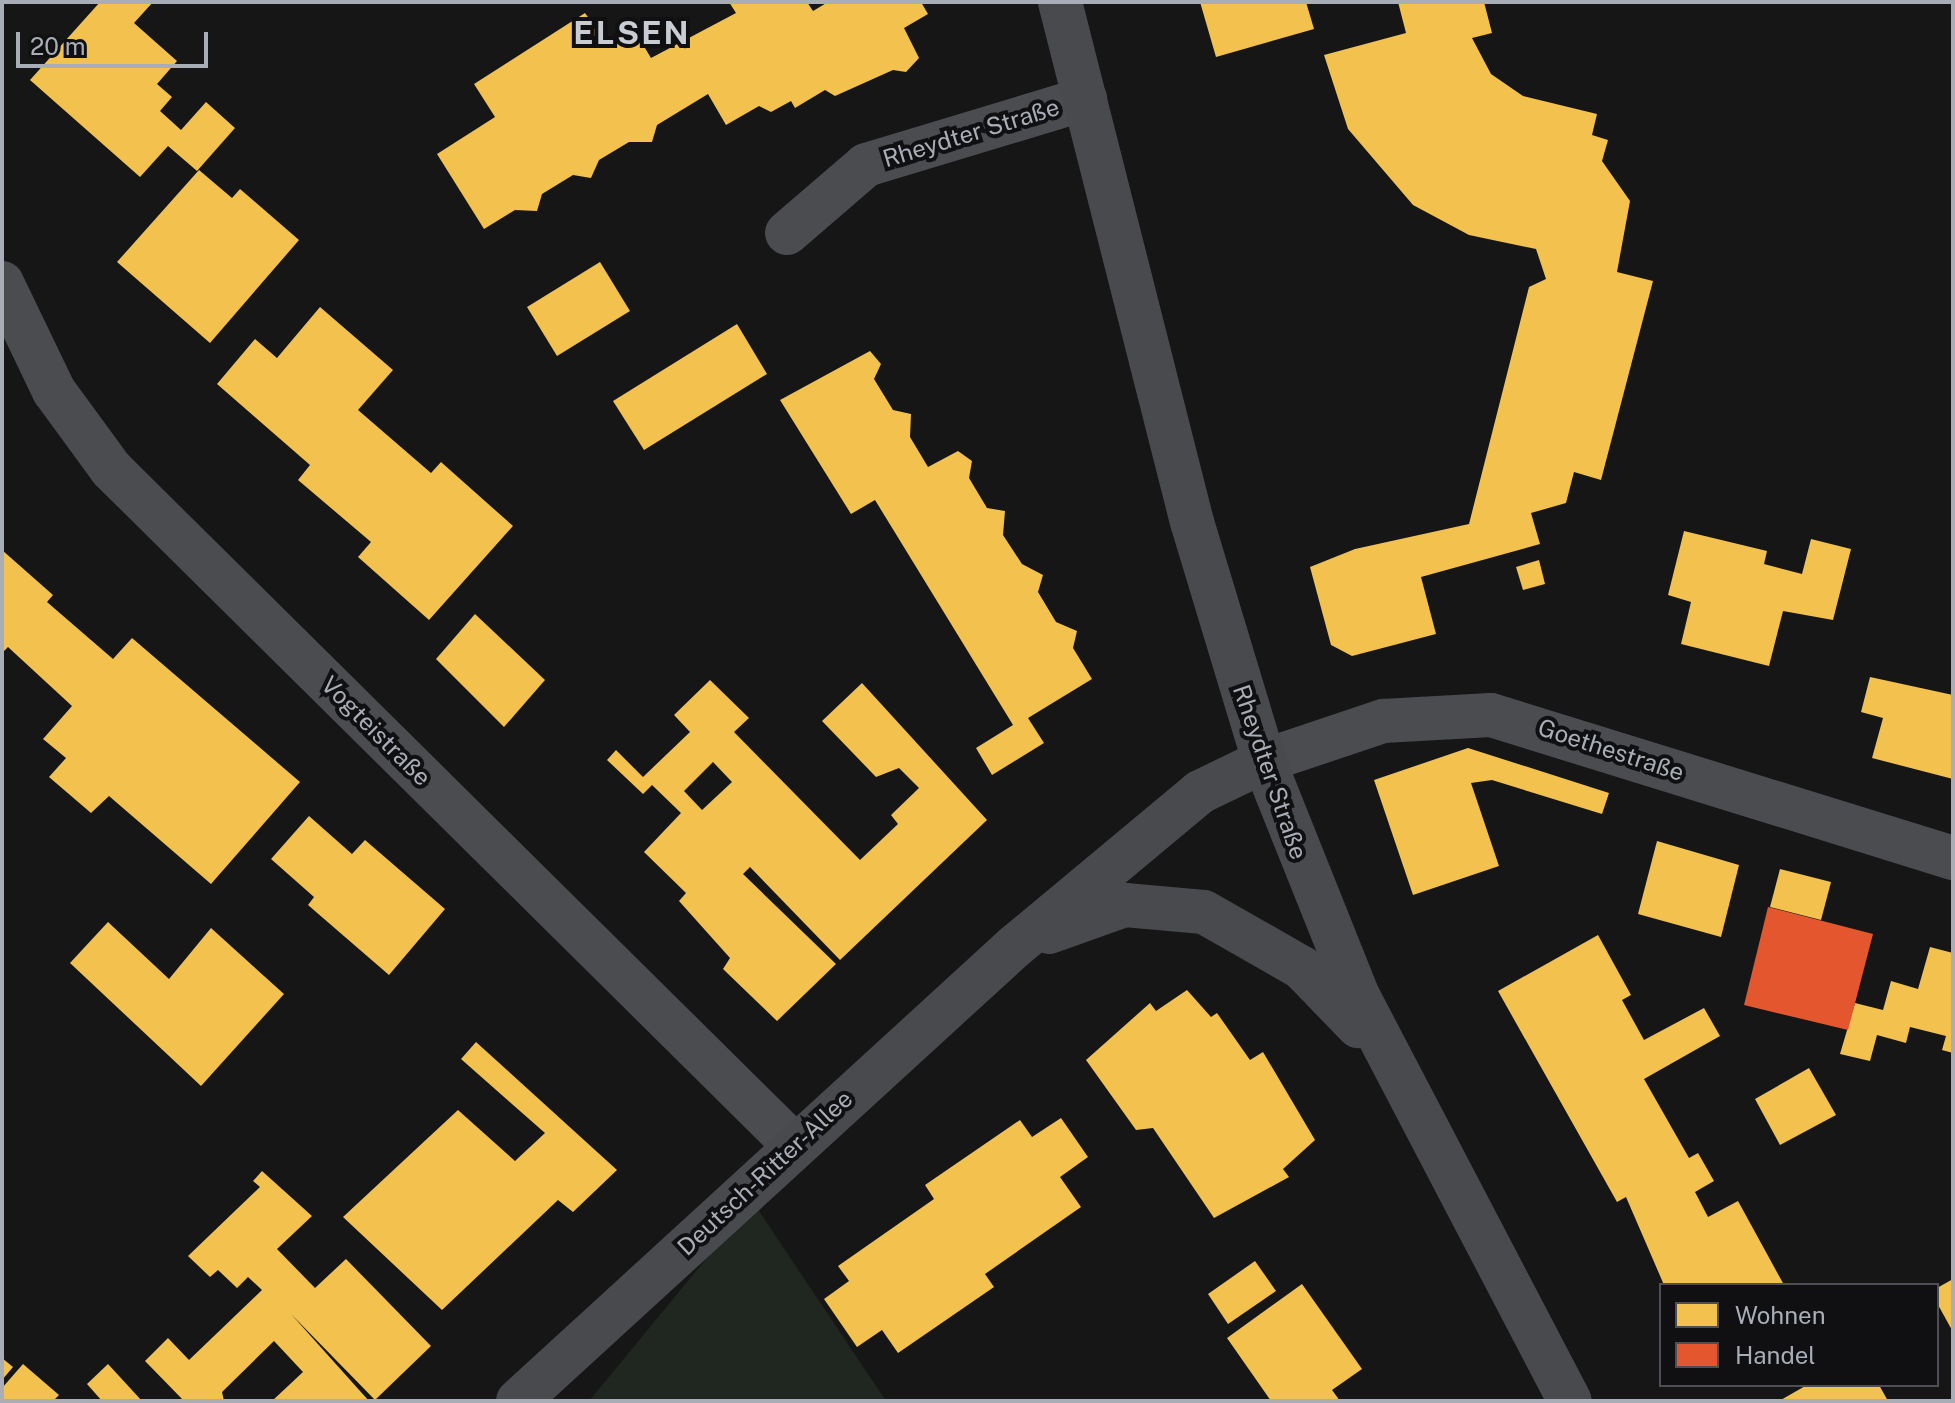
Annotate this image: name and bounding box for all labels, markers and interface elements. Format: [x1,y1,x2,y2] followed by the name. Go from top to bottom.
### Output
[573,14,691,52] district label: ELSEN
[20,16,212,66] scale bar
[30,32,86,60] text: 20 m
[879,92,1063,174] street label: Rheydter Straße
[315,670,437,792] street label: Vogteistraße
[1227,681,1313,863] street label: Rheydter Straße
[1534,713,1688,787] street label: Goethestraße
[672,1085,858,1261] street label: Deutsch-Ritter-Allee
[1659,1283,1939,1387] legend
[1735,1301,1826,1329] text: Wohnen
[1735,1341,1816,1369] text: Handel

